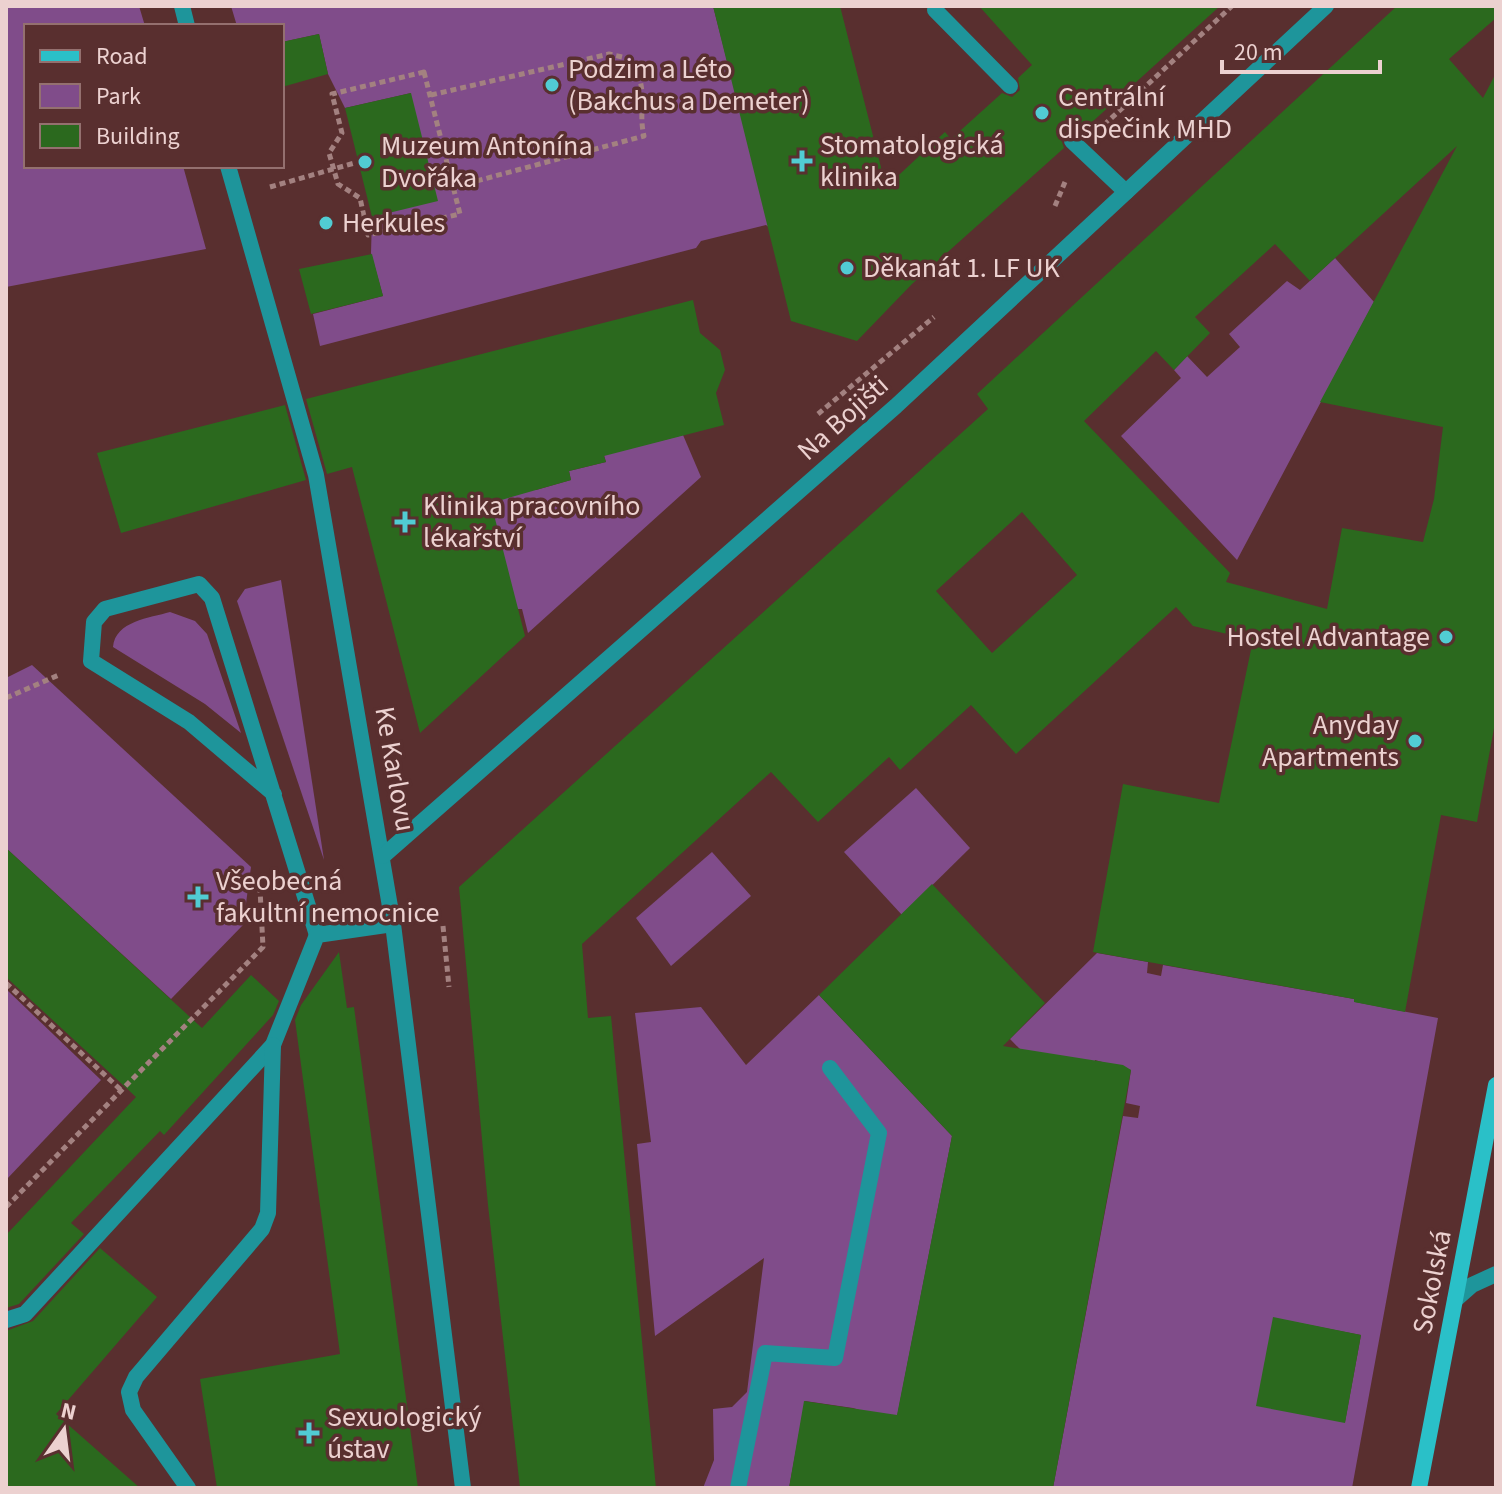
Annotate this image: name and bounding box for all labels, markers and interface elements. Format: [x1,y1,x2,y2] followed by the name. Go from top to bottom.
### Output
[24,24,284,168] legend
[1222,24,1380,74] scale bar
[1234,35,1283,70] text: 20 m
[96,39,148,74] text: Road
[568,49,810,121] place label: Podzim a Léto (Bakchus a Demeter)
[543,76,561,94] marker: Podzim a Léto (Bakchus a Demeter)
[1058,77,1232,149] place label: Centrální dispečink MHD
[96,79,141,114] text: Park
[1033,104,1051,122] marker: Centrální dispečink MHD
[96,119,180,154] text: Building
[820,125,1004,197] place label: Stomatologická klinika
[381,126,593,198] place label: Muzeum Antonína Dvořáka
[791,150,813,172] marker: Stomatologická klinika
[356,153,374,171] marker: Muzeum Antonína Dvořáka
[342,203,445,243] place label: Herkules
[317,214,335,232] marker: Herkules
[863,248,1060,288] place label: Děkanát 1. LF UK
[838,259,856,277] marker: Děkanát 1. LF UK
[788,366,898,470] street label: Na Bojišti
[423,486,640,558] place label: Klinika pracovního lékařství
[394,511,416,533] marker: Klinika pracovního lékařství
[1226,617,1430,657] place label: Hostel Advantage
[1437,628,1455,646] marker: Hostel Advantage
[364,703,426,835] street label: Ke Karlovu
[1262,705,1399,777] place label: Anyday Apartments
[1406,732,1424,750] marker: Anyday Apartments
[216,861,439,933] place label: Všeobecná fakultní nemocnice
[187,886,209,908] marker: Všeobecná fakultní nemocnice
[1402,1227,1462,1337] street label: Sokolská
[24,1390,104,1470] north arrow
[58,1394,80,1429] text: N
[327,1397,482,1469] place label: Sexuologický ústav
[298,1422,320,1444] marker: Sexuologický ústav

